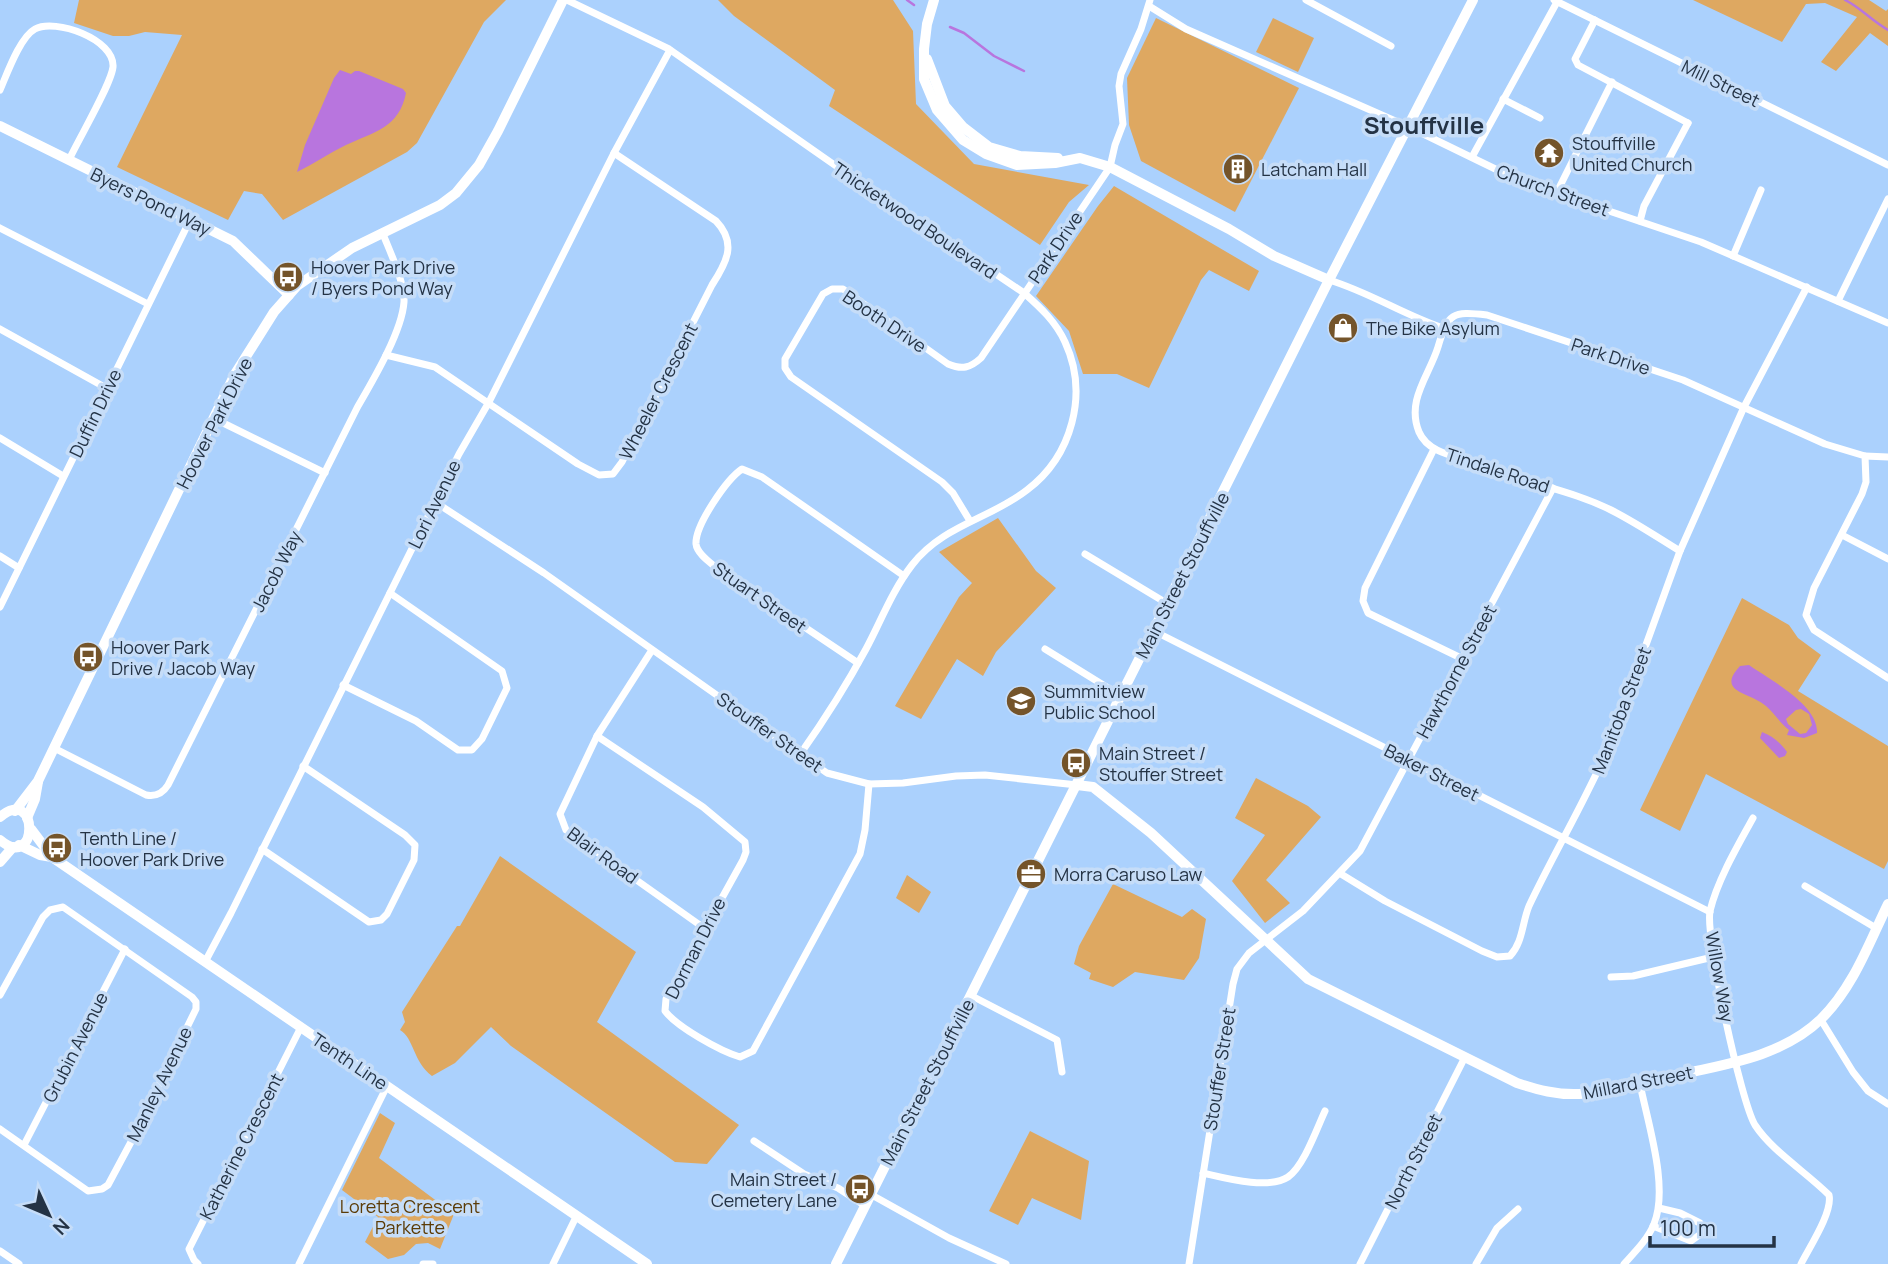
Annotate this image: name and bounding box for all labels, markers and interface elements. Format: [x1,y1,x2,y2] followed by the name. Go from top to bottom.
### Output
[1678,54,1764,112] street label: Mill Street
[1364,108,1484,141] district label: Stouffville
[1572,131,1692,176] place label: Stouffville United Church
[1532,136,1566,170] temple icon: Stouffville United Church
[1221,152,1255,186] building icon: Latcham Hall
[828,156,1002,284] street label: Thicketwood Boulevard
[1261,157,1367,181] place label: Latcham Hall
[1494,159,1612,221] street label: Church Street
[87,161,216,241] street label: Byers Pond Way
[1022,206,1088,288] street label: Park Drive
[311,255,455,300] place label: Hoover Park Drive / Byers Pond Way
[271,260,305,294] bus stop icon: Hoover Park Drive / Byers Pond Way
[839,284,931,358] street label: Booth Drive
[1326,311,1360,345] shop icon: The Bike Asylum
[1366,316,1500,340] place label: The Bike Asylum
[613,319,703,463] street label: Wheeler Crescent
[1569,332,1653,380] street label: Park Drive
[171,353,257,493] street label: Hoover Park Drive
[63,365,127,461] street label: Duffin Drive
[1443,442,1553,498] street label: Tindale Road
[402,456,466,552] street label: Lori Avenue
[1130,488,1234,662] street label: Main Street Stouffville
[245,526,307,616] street label: Jacob Way
[708,556,812,638] street label: Stuart Street
[1411,600,1501,742] street label: Hawthorne Street
[111,635,256,680] place label: Hoover Park Drive / Jacob Way
[71,640,105,674] bus stop icon: Hoover Park Drive / Jacob Way
[1586,643,1656,777] street label: Manitoba Street
[1044,679,1155,724] place label: Summitview Public School
[1004,684,1038,718] school or university icon: Summitview Public School
[712,687,828,777] street label: Stouffer Street
[1381,738,1483,806] street label: Baker Street
[1099,741,1223,786] place label: Main Street / Stouffer Street
[1059,746,1093,780] bus stop icon: Main Street / Stouffer Street
[563,821,643,889] street label: Blair Road
[80,826,224,871] place label: Tenth Line / Hoover Park Drive
[40,831,74,865] bus stop icon: Tenth Line / Hoover Park Drive
[1014,857,1048,891] office icon: Morra Caruso Law
[1054,862,1203,886] place label: Morra Caruso Law
[659,893,731,1003] street label: Dorman Drive
[1700,930,1740,1025] street label: Willow Way
[37,988,113,1106] street label: Grubin Avenue
[875,995,979,1169] street label: Main Street Stouffville
[1197,1006,1241,1132] street label: Stouffer Street
[121,1023,197,1145] street label: Manley Avenue
[308,1027,392,1095] street label: Tenth Line
[1581,1060,1695,1104] street label: Millard Street
[194,1069,288,1223] street label: Katherine Crescent
[1379,1109,1447,1213] street label: North Street
[711,1167,837,1212] place label: Main Street / Cemetery Lane
[843,1172,877,1206] bus stop icon: Main Street / Cemetery Lane
[14,1180,84,1250] north arrow
[340,1194,480,1239] park label: Loretta Crescent Parkette
[1650,1204,1774,1248] scale bar
[47,1213,75,1241] text: N
[1660,1214,1716,1242] text: 100 m

